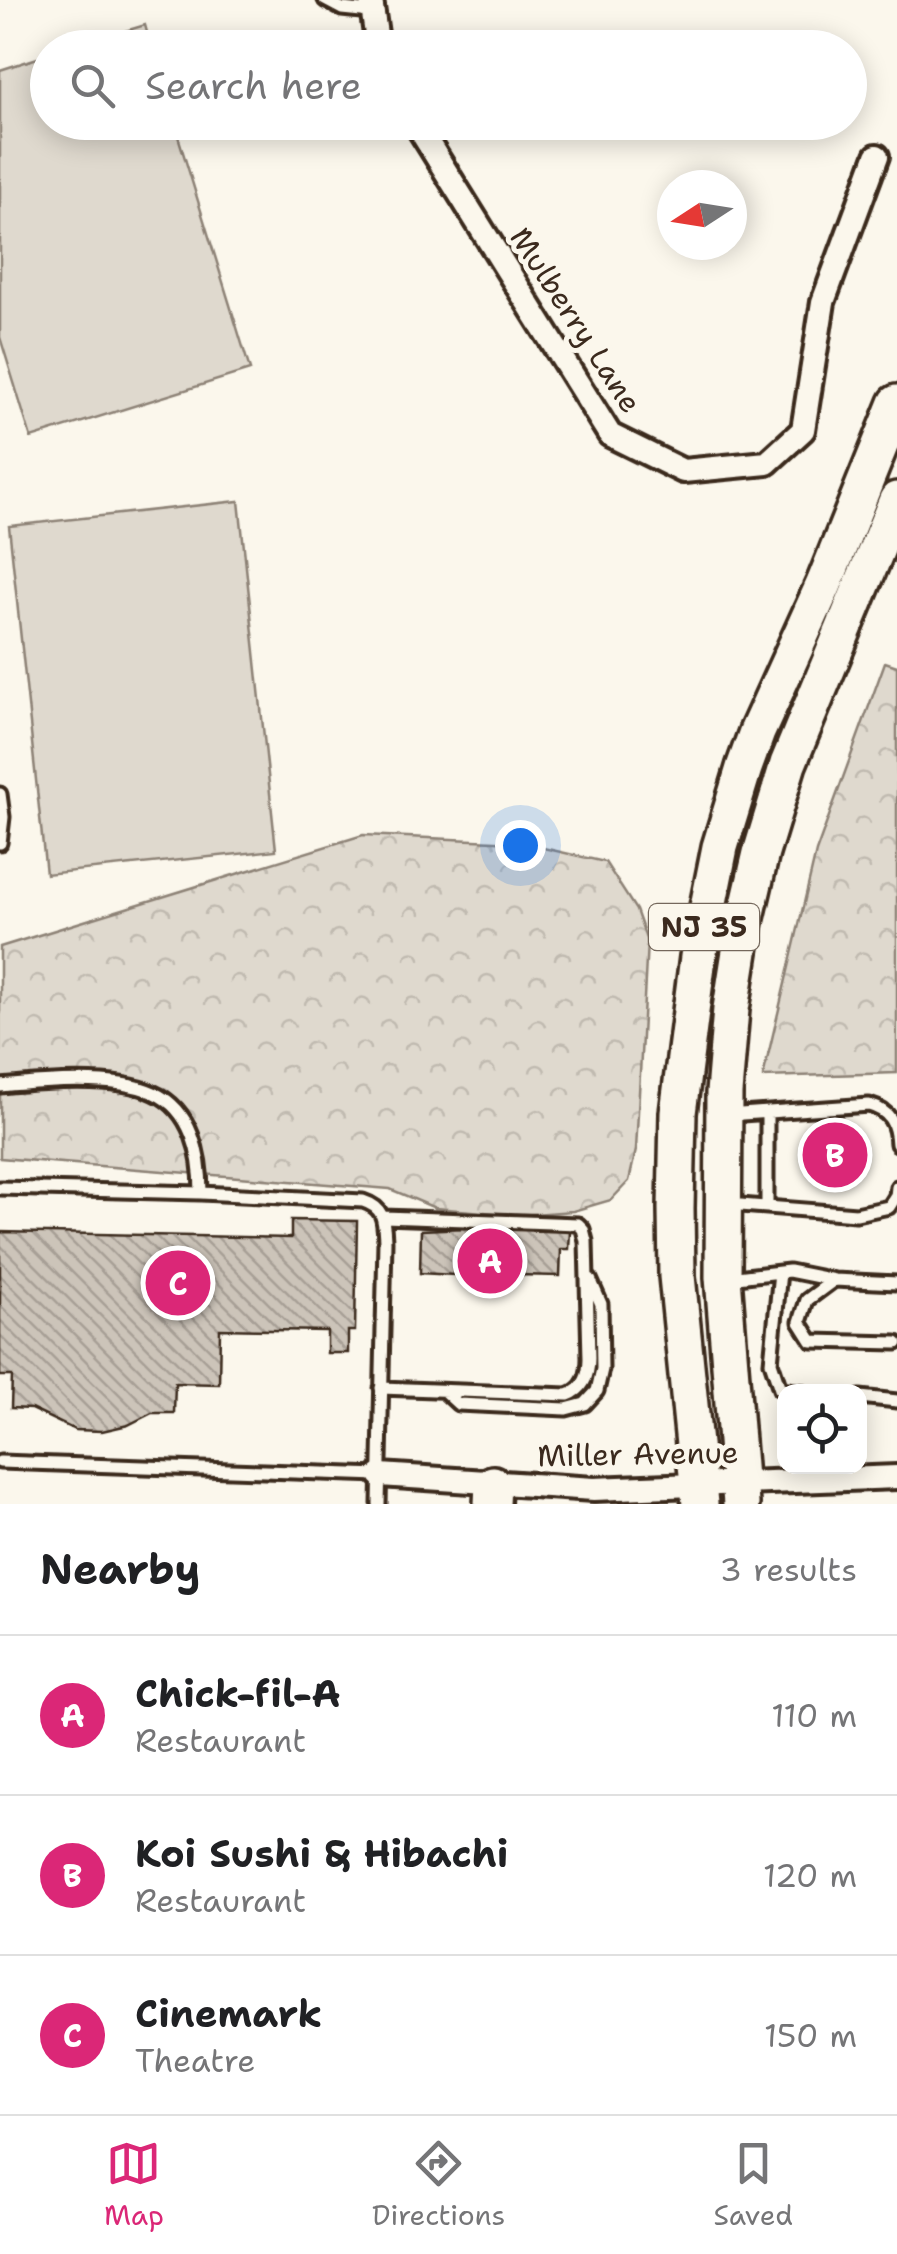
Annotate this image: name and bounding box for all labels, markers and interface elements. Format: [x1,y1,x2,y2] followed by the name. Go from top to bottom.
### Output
[30,30,867,140] search box
[65,58,120,113] icon: search
[145,60,362,111] text: Search here
[657,170,747,260] north arrow
[501,219,651,421] street label: Mulberry Lane
[495,820,546,871] your location
[649,904,759,950] road number: NJ 35
[802,1118,868,1192] pin: B
[458,1224,522,1298] pin: A
[146,1246,210,1320] pin: C
[777,1384,867,1474] map controls
[777,1384,867,1474] button: locate
[537,1432,739,1476] street label: Miller Avenue
[40,1541,200,1597] text: Nearby
[720,1548,857,1591] text: 3 results
[135,1668,341,1719] text: Chick-fil-A
[60,1694,85,1737] text: A
[771,1694,857,1737] text: 110 m
[135,1719,306,1762] text: Restaurant
[135,1828,508,1879] text: Koi Sushi & Hibachi
[63,1854,82,1897] text: B
[763,1854,857,1897] text: 120 m
[135,1879,306,1922] text: Restaurant
[135,1988,322,2039] text: Cinemark
[63,2014,82,2057] text: C
[764,2014,857,2057] text: 150 m
[135,2039,255,2082] text: Theatre
[104,2136,164,2234] tab: Map
[372,2136,505,2234] tab: Directions
[713,2136,793,2234] tab: Saved

